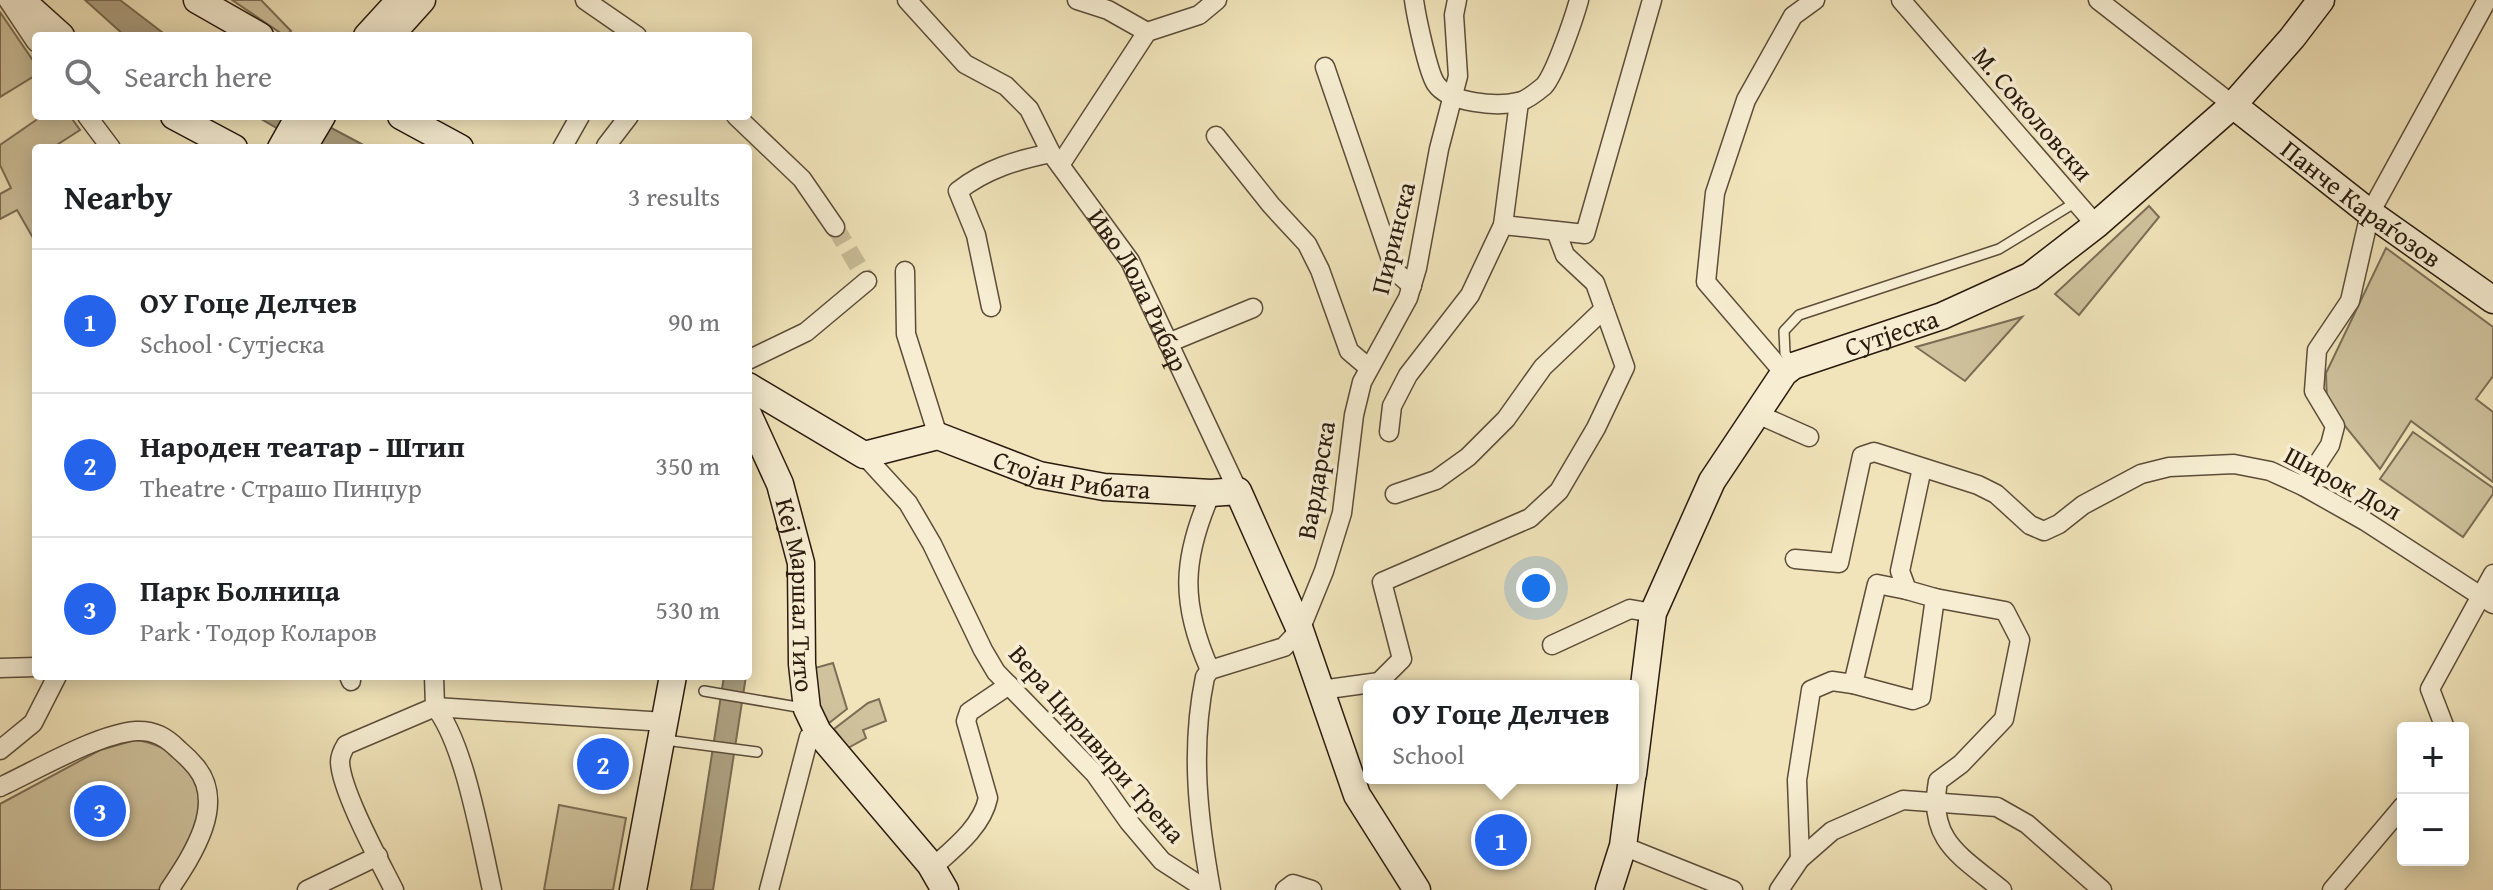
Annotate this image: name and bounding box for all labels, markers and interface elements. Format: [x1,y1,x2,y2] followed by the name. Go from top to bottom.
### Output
[32,32,752,120] search box
[1964,38,2103,190] street label: М. Соколовски
[60,54,104,98] icon: search
[124,54,272,98] text: Search here
[2273,130,2450,277] street label: Панче Караѓозов
[64,172,173,221] text: Nearby
[628,177,720,216] text: 3 results
[1360,177,1425,298] street label: Пиринска
[1079,200,1199,378] street label: Иво Лола Рибар
[140,280,357,324] text: ОУ Гоце Делчев
[1839,298,1944,366] street label: Сутјеска
[83,302,97,341] text: 1
[668,302,720,341] text: 90 m
[140,324,325,363] text: School · Сутјеска
[1286,417,1345,542] street label: Вардарска
[140,424,465,468] text: Народен театар - Штип
[2278,435,2409,530] street label: Широк Дол
[988,439,1152,509] street label: Стојан Рибата
[83,446,97,485] text: 2
[655,446,720,485] text: 350 m
[140,468,422,507] text: Theatre · Страшо Пинџур
[766,494,825,694] street label: Кеј Маршал Тито
[140,568,340,612] text: Парк Болница
[1516,568,1556,608] your location
[83,590,97,629] text: 3
[655,590,720,629] text: 530 m
[140,612,377,651] text: Park · Тодор Коларов
[1000,636,1195,852] street label: Вера Циривири Трена
[1363,680,1639,784] popup
[1392,691,1610,735] text: ОУ Гоце Делчев
[2397,722,2469,866] map controls
[2397,722,2469,794] button: +
[577,734,629,794] pin: 2
[1392,735,1465,774] text: School
[74,781,126,841] pin: 3
[2397,794,2469,866] button: −
[1475,810,1527,870] pin: 1

